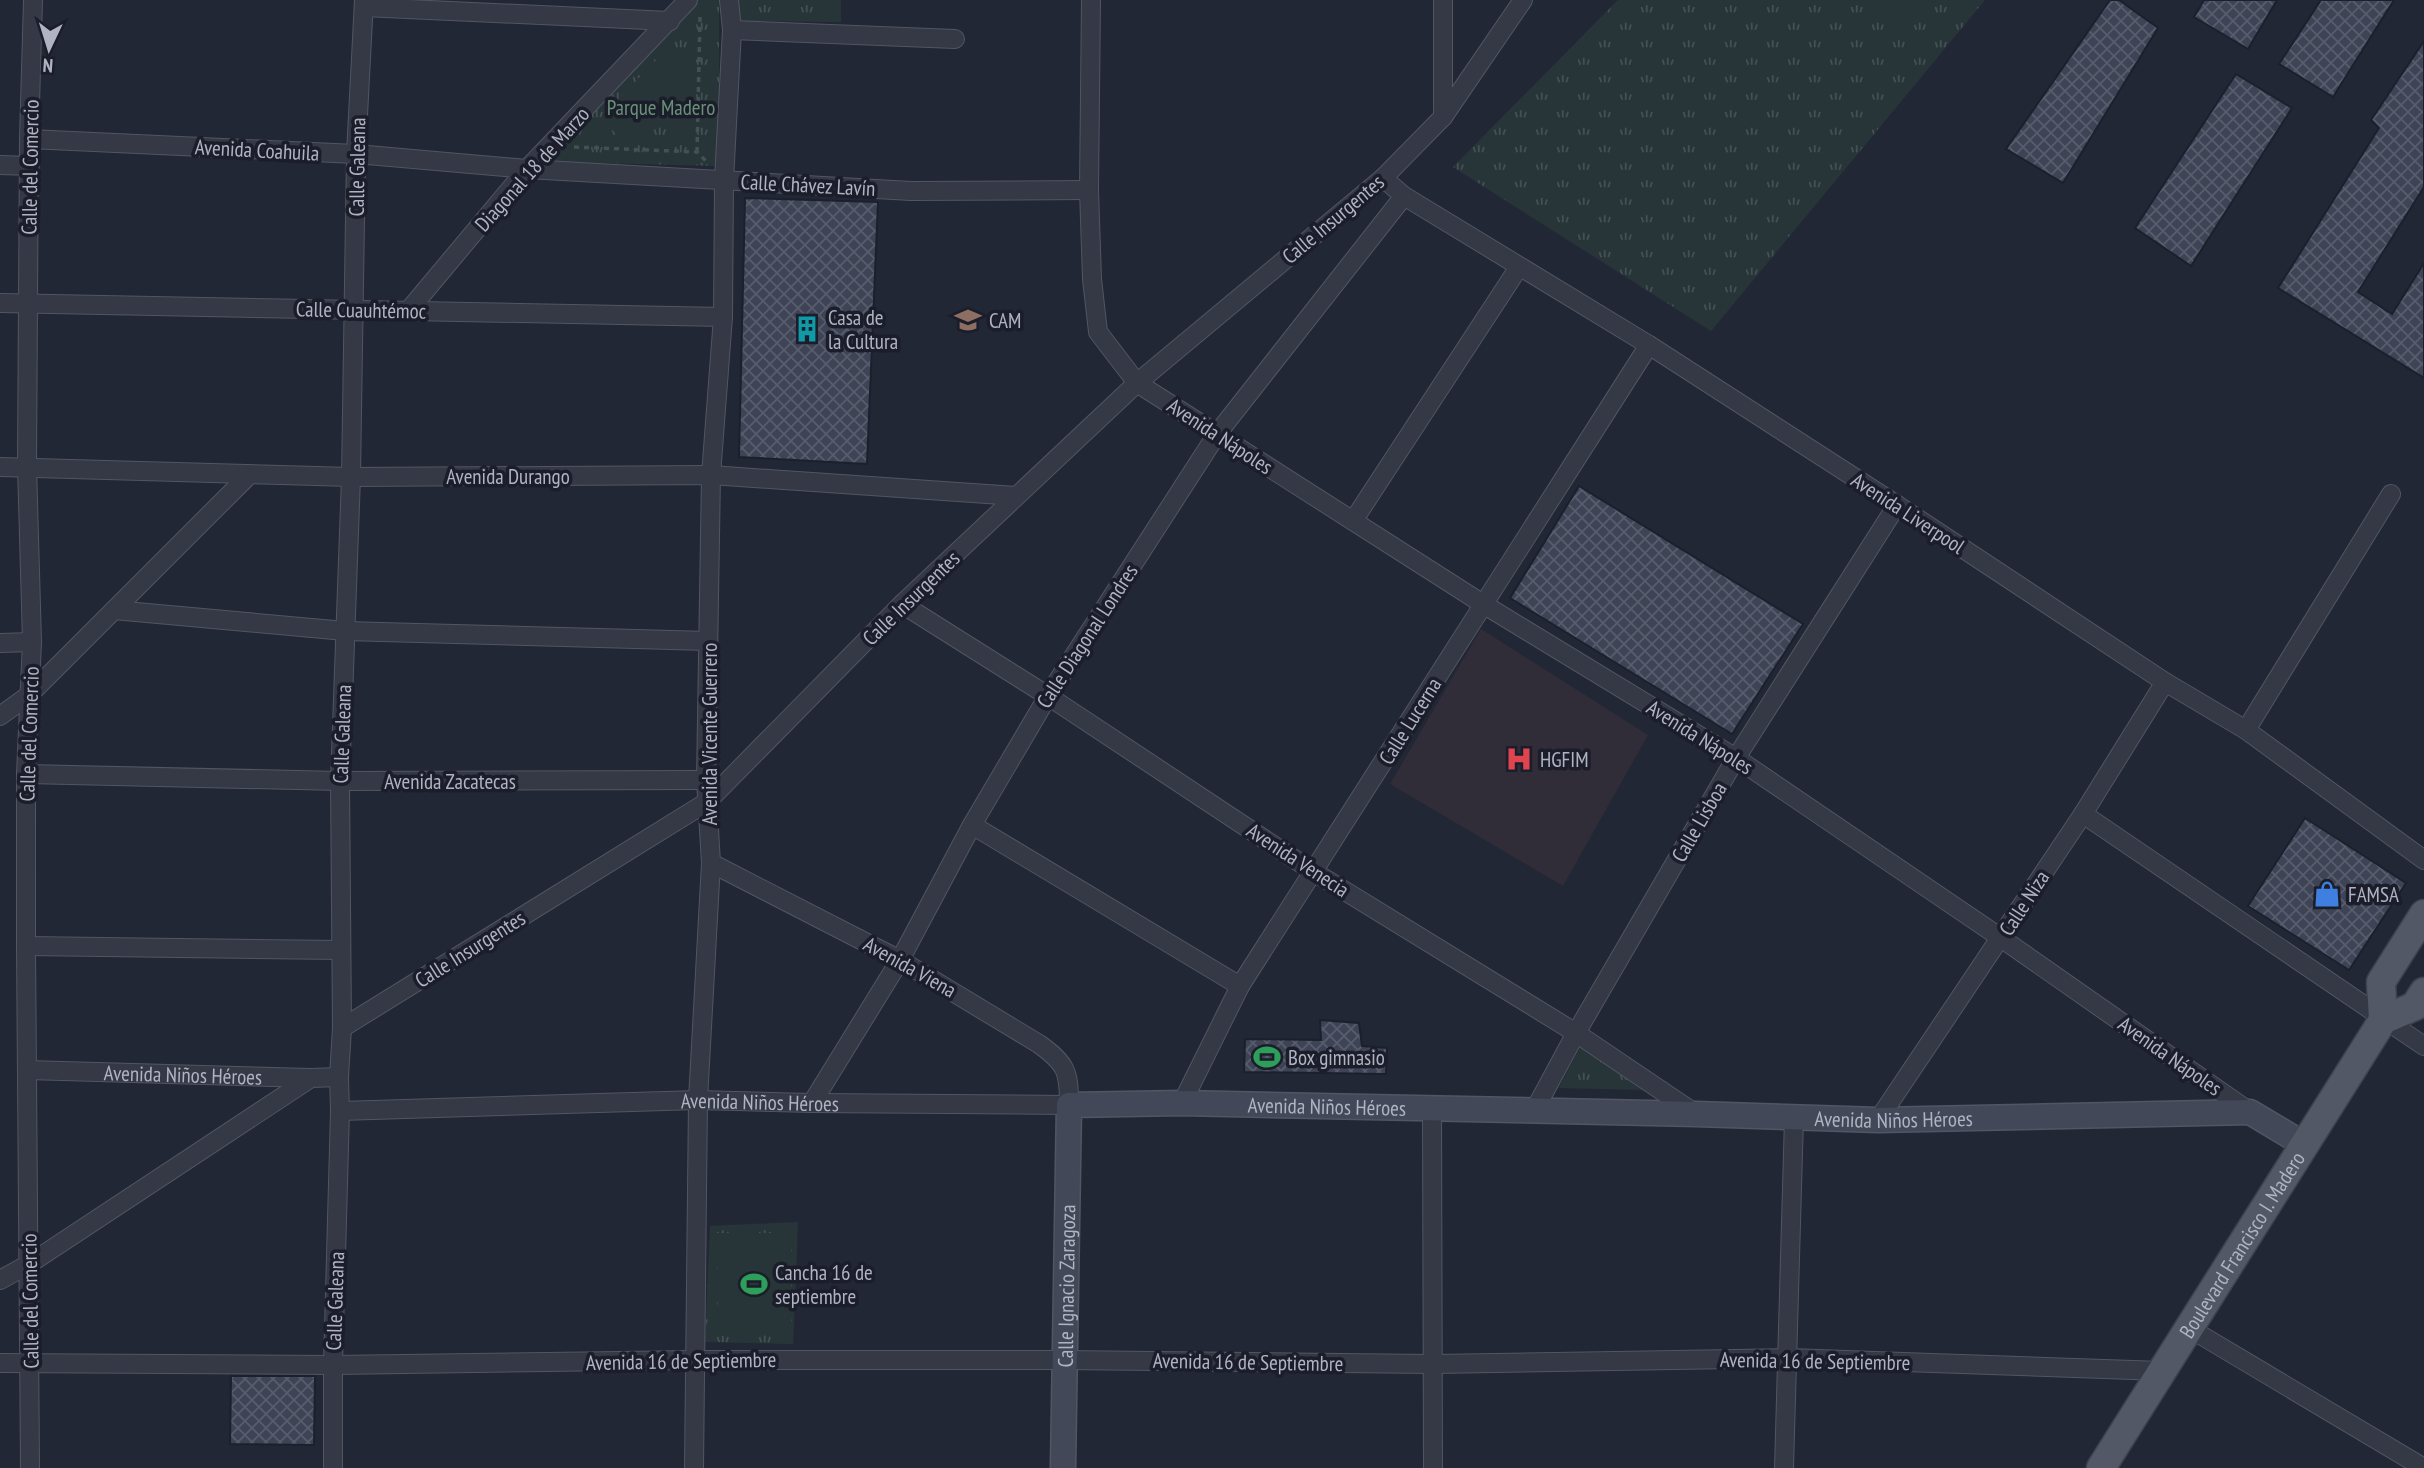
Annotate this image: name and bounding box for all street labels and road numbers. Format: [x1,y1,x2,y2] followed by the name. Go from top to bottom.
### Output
[15,99,45,235] street label: Calle del Comercio
[469,101,595,237] street label: Diagonal 18 de Marzo
[343,117,371,217] street label: Calle Galeana
[194,133,320,167] street label: Avenida Coahuila
[740,168,876,202] street label: Calle Chávez Lavín
[1276,168,1390,270] street label: Calle Insurgentes
[296,295,427,325] street label: Calle Cuauhtémoc
[1162,392,1278,480] street label: Avenida Nápoles
[446,463,570,490] street label: Avenida Durango
[1846,466,1970,560] street label: Avenida Liverpool
[857,545,965,651] street label: Calle Insurgentes
[1030,559,1144,713] street label: Calle Diagonal Londres
[696,643,723,825] street label: Avenida Vicente Guerrero
[13,666,45,802] street label: Calle del Comercio
[1373,673,1447,769] street label: Calle Lucerna
[327,684,357,784] street label: Calle Galeana
[1642,694,1758,780] street label: Avenida Nápoles
[384,768,516,795] street label: Avenida Zacatecas
[1665,777,1733,867] street label: Calle Lisboa
[1242,817,1354,903] street label: Avenida Venecia
[1993,865,2055,941] street label: Calle Niza
[410,904,530,994] street label: Calle Insurgentes
[859,930,961,1004] street label: Avenida Viena
[2113,1010,2227,1102] street label: Avenida Nápoles
[103,1059,262,1090] street label: Avenida Niños Héroes
[680,1086,839,1117] street label: Avenida Niños Héroes
[1248,1091,1406,1121] street label: Avenida Niños Héroes
[1814,1104,1973,1134] street label: Avenida Niños Héroes
[2173,1146,2310,1343] street label: Boulevard Francisco I. Madero
[1051,1204,1081,1368] street label: Calle Ignacio Zaragoza
[15,1233,45,1369] street label: Calle del Comercio
[320,1251,350,1351] street label: Calle Galeana
[586,1346,776,1376] street label: Avenida 16 de Septiembre
[1720,1346,1910,1376] street label: Avenida 16 de Septiembre
[1153,1347,1343,1377] street label: Avenida 16 de Septiembre

